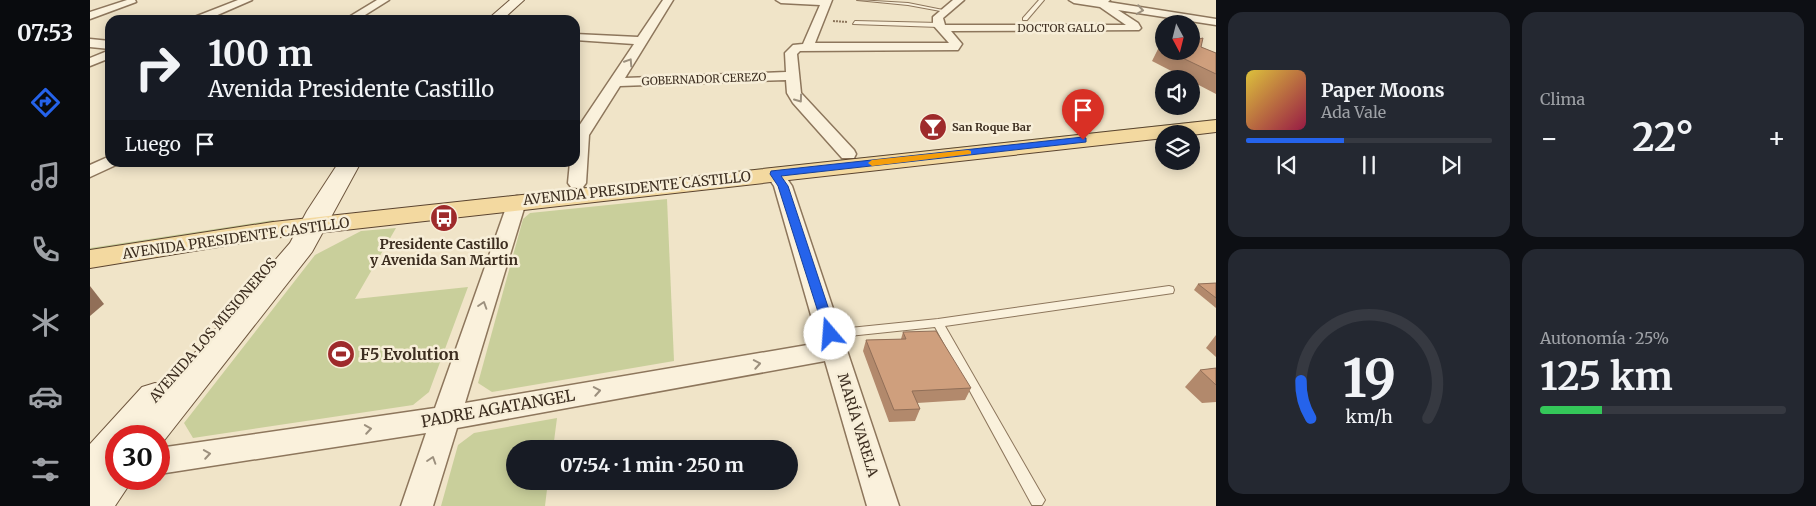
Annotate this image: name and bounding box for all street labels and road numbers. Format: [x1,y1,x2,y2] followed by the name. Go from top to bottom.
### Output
[1017,21,1105,35] street label: DOCTOR GALLO
[641,70,767,88] street label: GOBERNADOR CEREZO
[521,167,752,209] street label: AVENIDA PRESIDENTE CASTILLO
[120,213,351,263] street label: AVENIDA PRESIDENTE CASTILLO
[145,254,281,407] street label: AVENIDA LOS MISIONEROS
[834,371,882,479] street label: MARÍA VARELA
[420,385,576,431] street label: PADRE AGATANGEL

